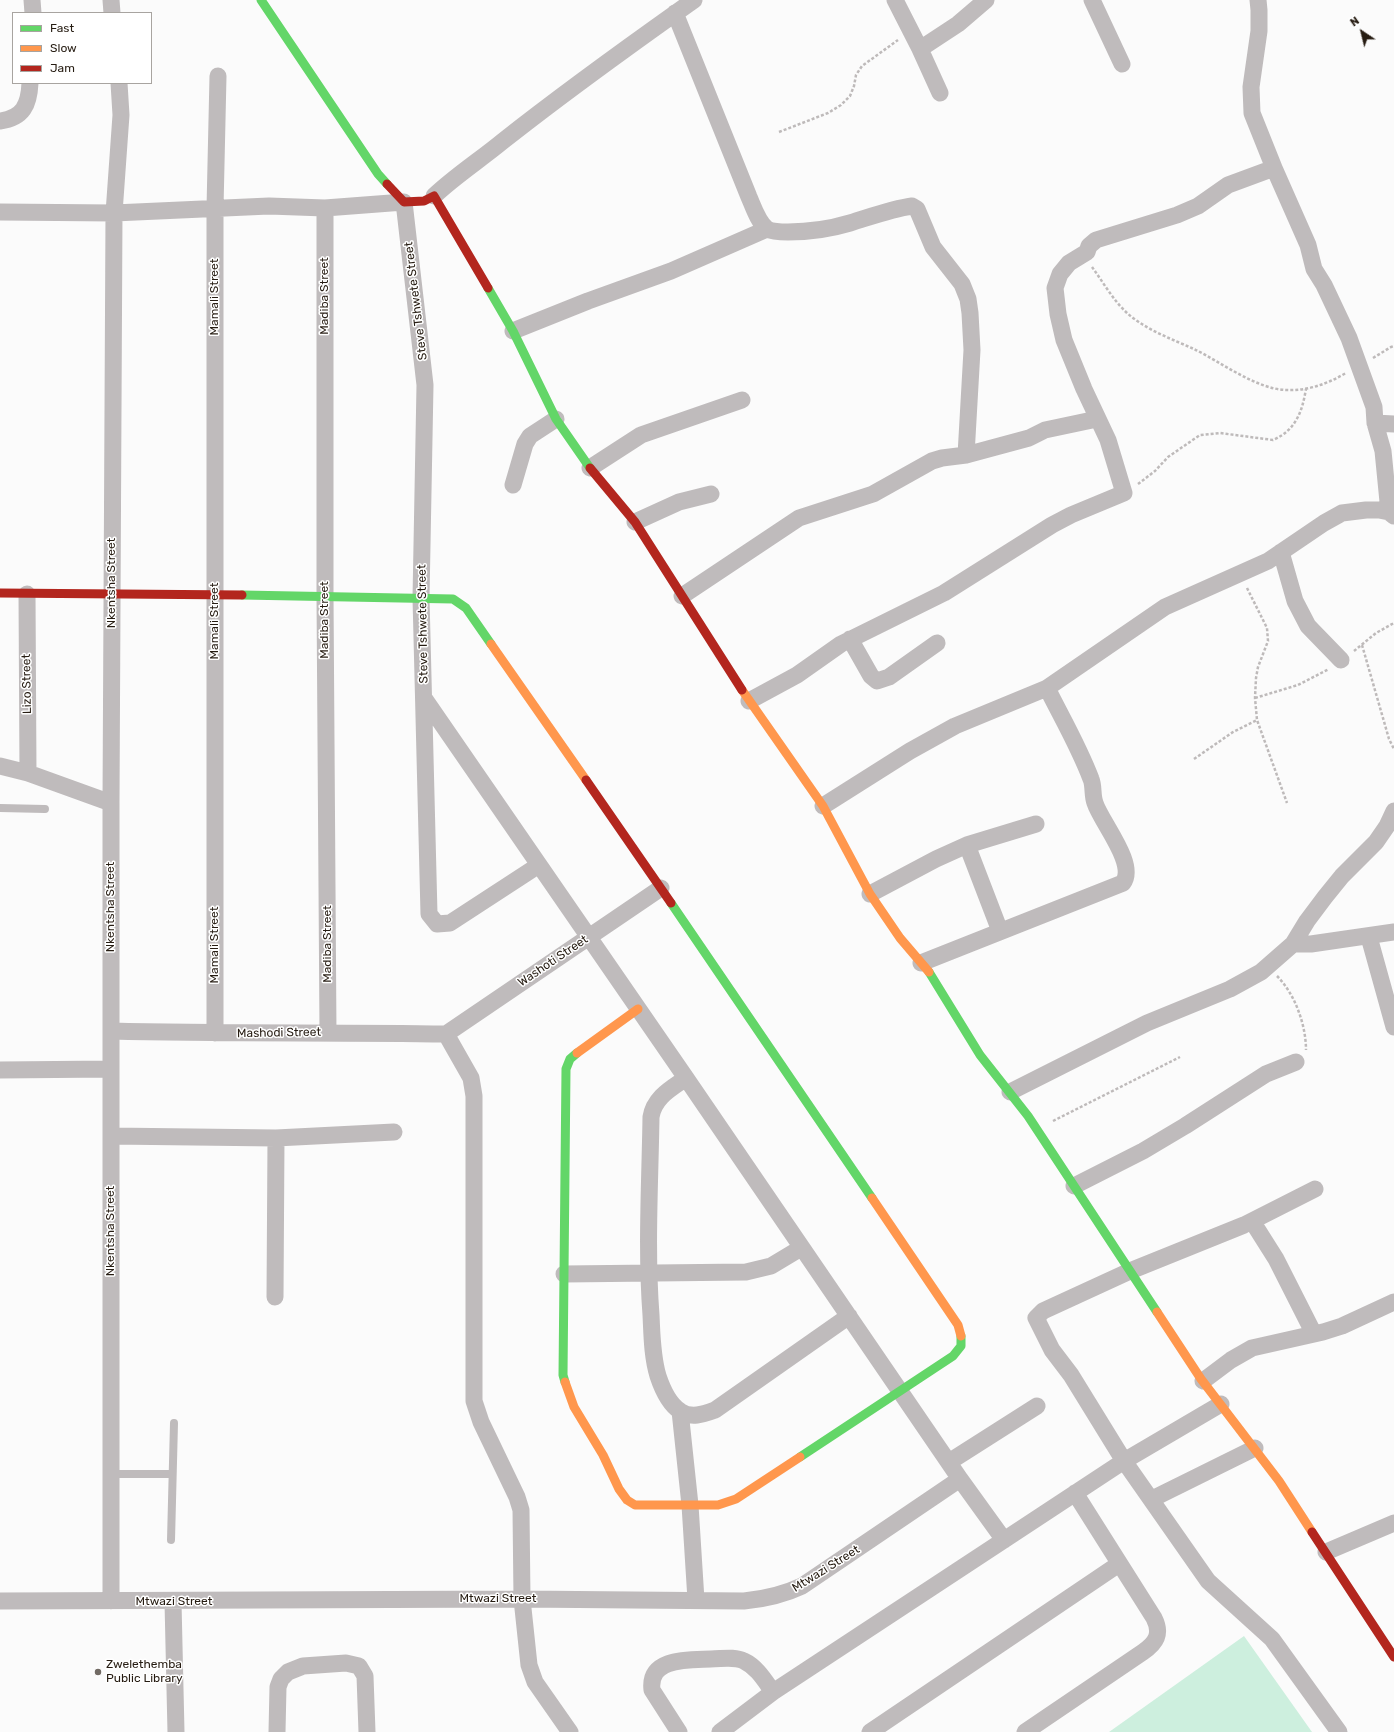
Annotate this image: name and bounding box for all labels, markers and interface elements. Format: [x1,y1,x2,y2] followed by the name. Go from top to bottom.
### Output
[12,12,152,84] legend
[1342,12,1382,52] north arrow
[1348,14,1362,29] text: N
[50,21,74,35] text: Fast
[50,41,77,55] text: Slow
[50,61,75,75] text: Jam
[402,241,430,361] street label: Steve Tshwete Street
[318,257,332,335] street label: Madiba Street
[208,259,222,335] street label: Mamali Street
[105,538,119,628] street label: Nkentsha Street
[415,564,431,684] street label: Steve Tshwete Street
[318,581,332,659] street label: Madiba Street
[208,583,222,659] street label: Mamali Street
[19,654,35,714] street label: Lizo Street
[104,862,118,952] street label: Nkentsha Street
[321,905,335,983] street label: Madiba Street
[208,907,222,983] street label: Mamali Street
[515,932,591,990] street label: Washoti Street
[237,1025,321,1041] street label: Mashodi Street
[104,1186,118,1276] street label: Nkentsha Street
[790,1543,862,1595] street label: Mtwazi Street
[460,1592,536,1606] street label: Mtwazi Street
[136,1595,212,1609] street label: Mtwazi Street
[106,1658,183,1686] place label: Zwelethemba Public Library
[93,1667,103,1677] marker: Zwelethemba Public Library

